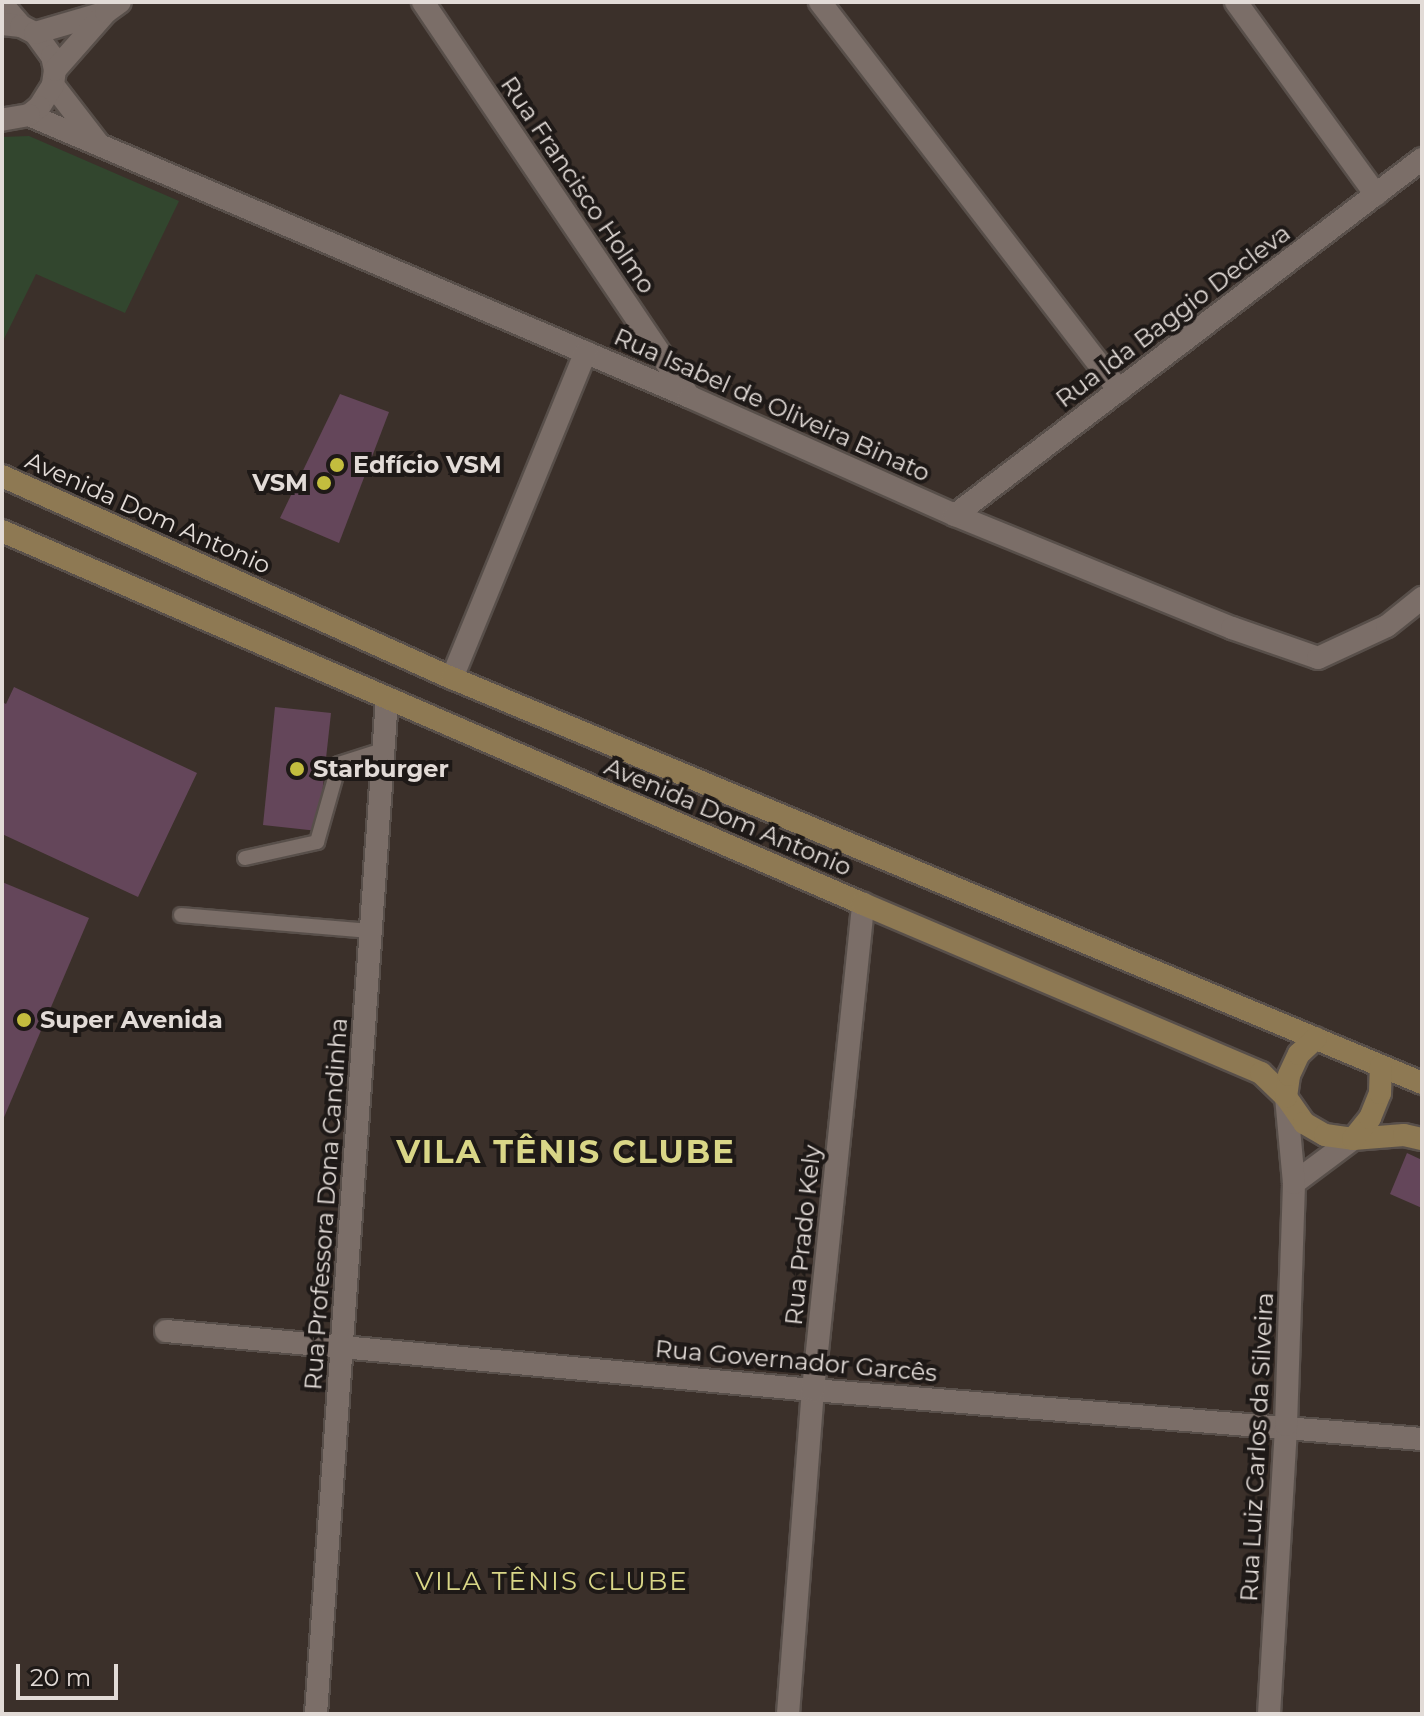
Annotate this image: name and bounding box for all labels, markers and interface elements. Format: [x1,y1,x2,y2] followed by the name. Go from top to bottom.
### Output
[495,71,661,299] street label: Rua Francisco Holmo
[1050,218,1296,414] street label: Rua Ida Baggio Decleva
[610,322,934,488] street label: Rua Isabel de Oliveira Binato
[21,446,275,580] street label: Avenida Dom Antonio
[353,451,502,479] place label: Edfício VSM
[328,456,346,474] marker: Edfício VSM
[252,469,308,497] place label: VSM
[315,474,333,492] marker: VSM
[600,752,856,882] street label: Avenida Dom Antonio
[313,755,449,783] place label: Starburger
[288,760,306,778] marker: Starburger
[40,1006,223,1034] place label: Super Avenida
[15,1011,33,1029] marker: Super Avenida
[299,1017,353,1391] street label: Rua Professora Dona Candinha
[396,1133,736,1171] district label: VILA TÊNIS CLUBE
[779,1143,827,1327] street label: Rua Prado Kely
[1235,1292,1279,1602] street label: Rua Luiz Carlos da Silveira
[654,1334,938,1388] street label: Rua Governador Garcês
[415,1566,689,1598] district label: VILA TÊNIS CLUBE
[20,1648,122,1698] scale bar
[30,1663,91,1692] text: 20 m

